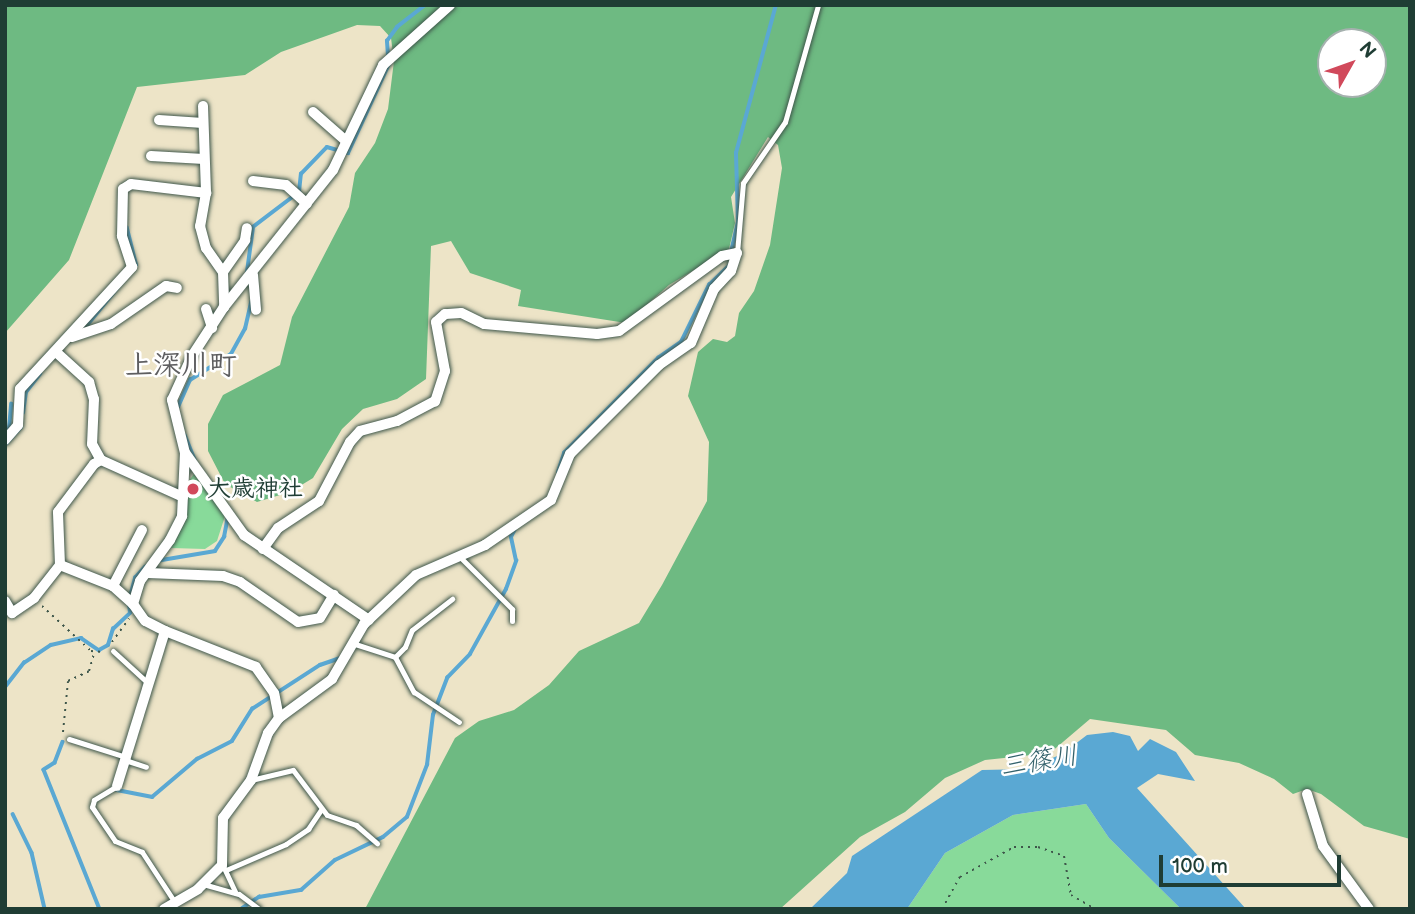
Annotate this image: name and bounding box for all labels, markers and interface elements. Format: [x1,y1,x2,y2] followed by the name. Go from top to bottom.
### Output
[1317,28,1387,98] north arrow
[1354,38,1380,63] text: N
[125,349,237,383] district label: 上深川町
[207,475,303,503] place label: 大歳神社
[185,481,201,497] marker: 大歳神社
[998,740,1080,784] water label: 三篠川
[1163,841,1345,885] scale bar
[1172,854,1228,879] text: 100 m

